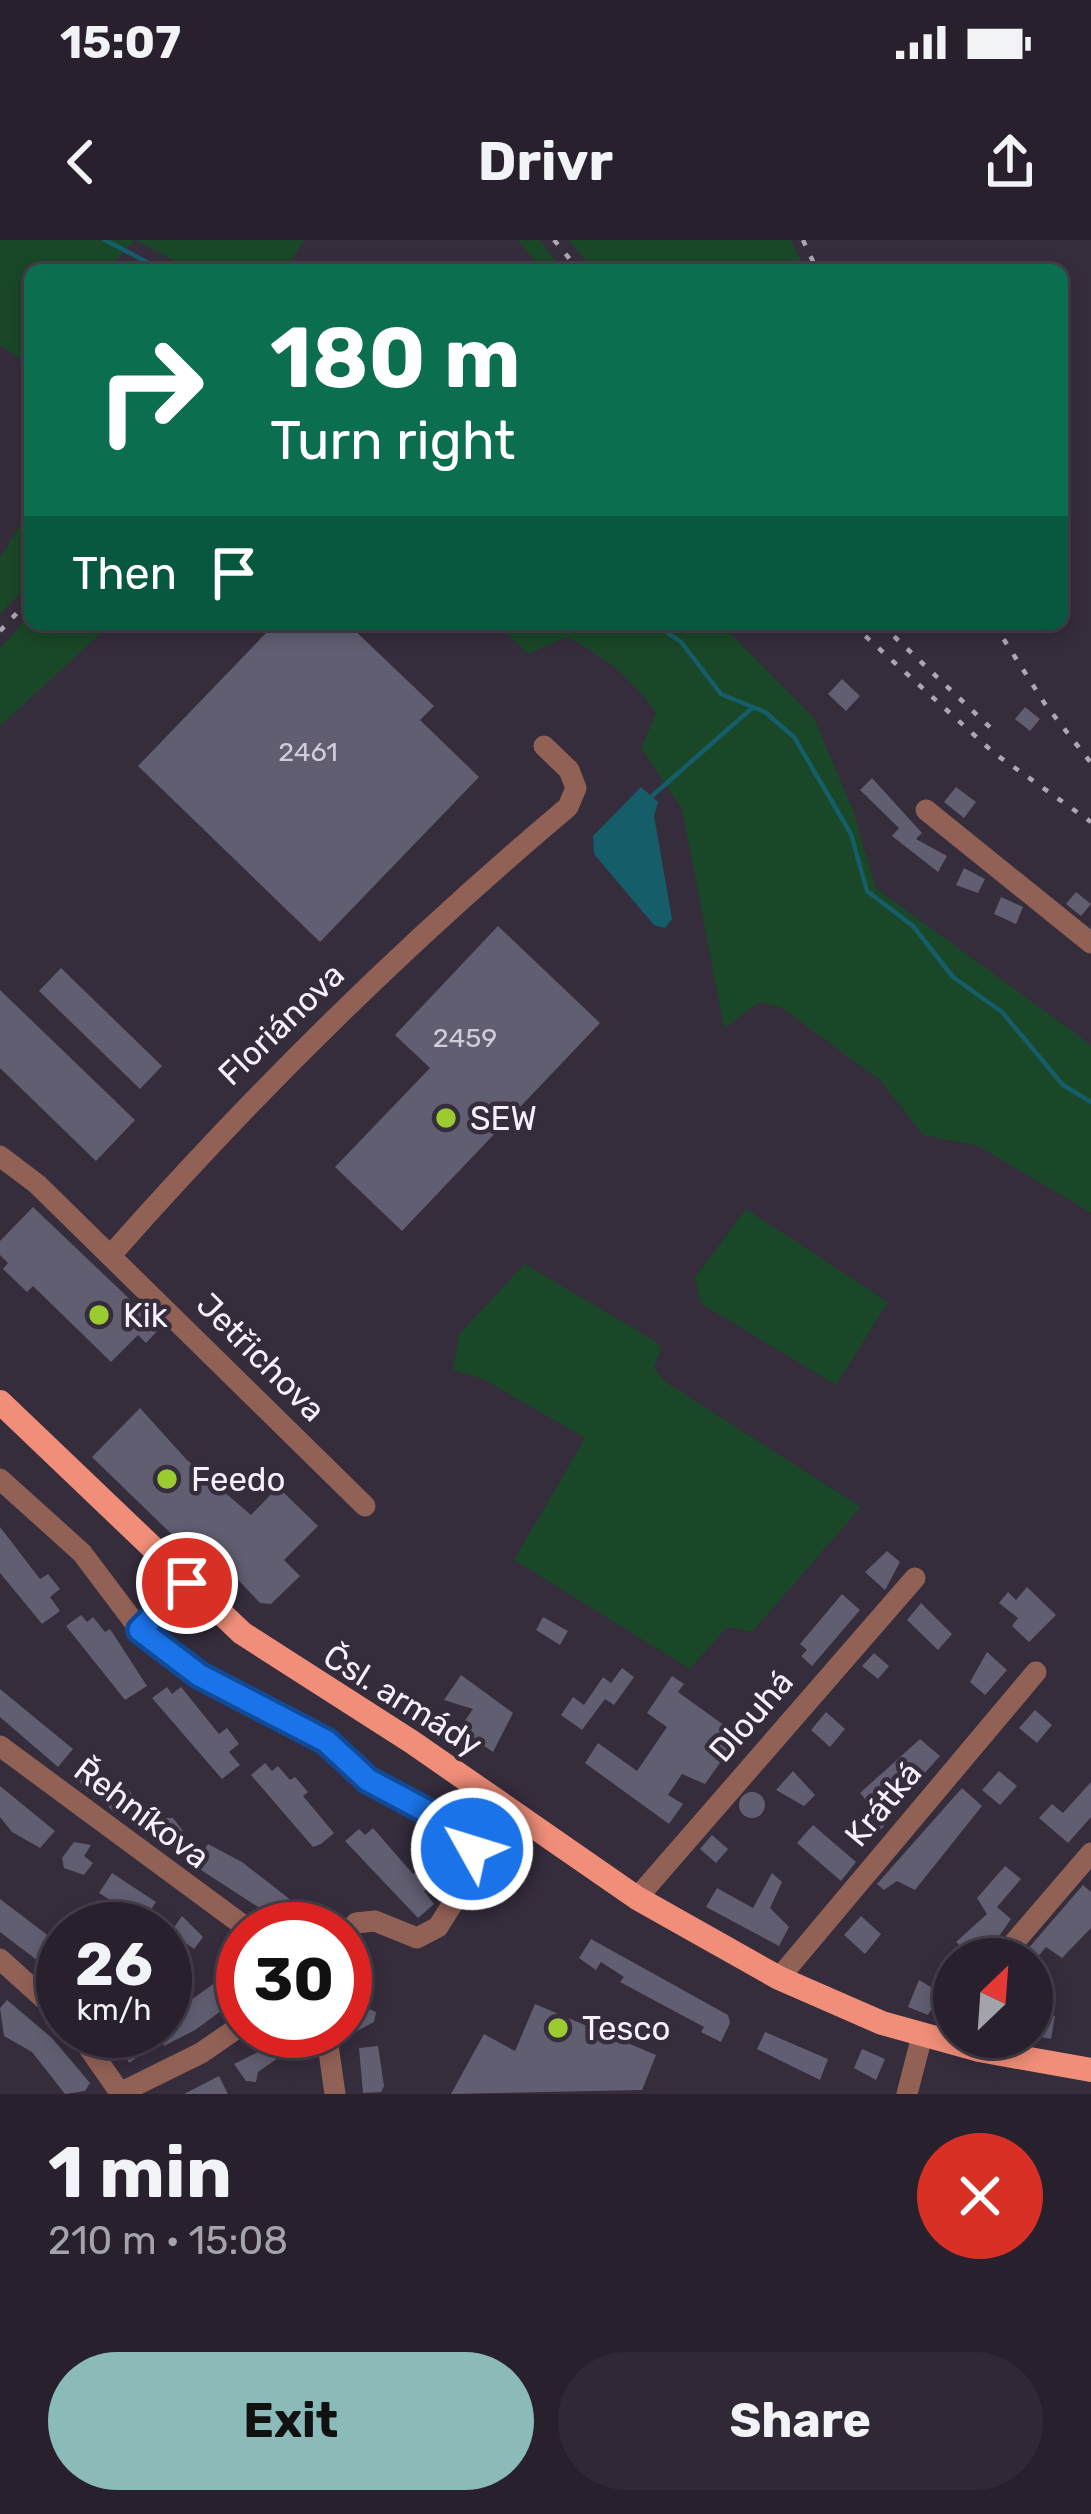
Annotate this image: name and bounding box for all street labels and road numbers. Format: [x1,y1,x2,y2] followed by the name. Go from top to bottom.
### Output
[210,955,352,1093] street label: Floriánova
[189,1285,333,1429] street label: Jetřichova
[317,1636,489,1764] street label: Čsl. armády
[701,1662,801,1770] street label: Dlouhá
[67,1750,217,1876] street label: Řehníkova
[837,1754,929,1854] street label: Krátká

